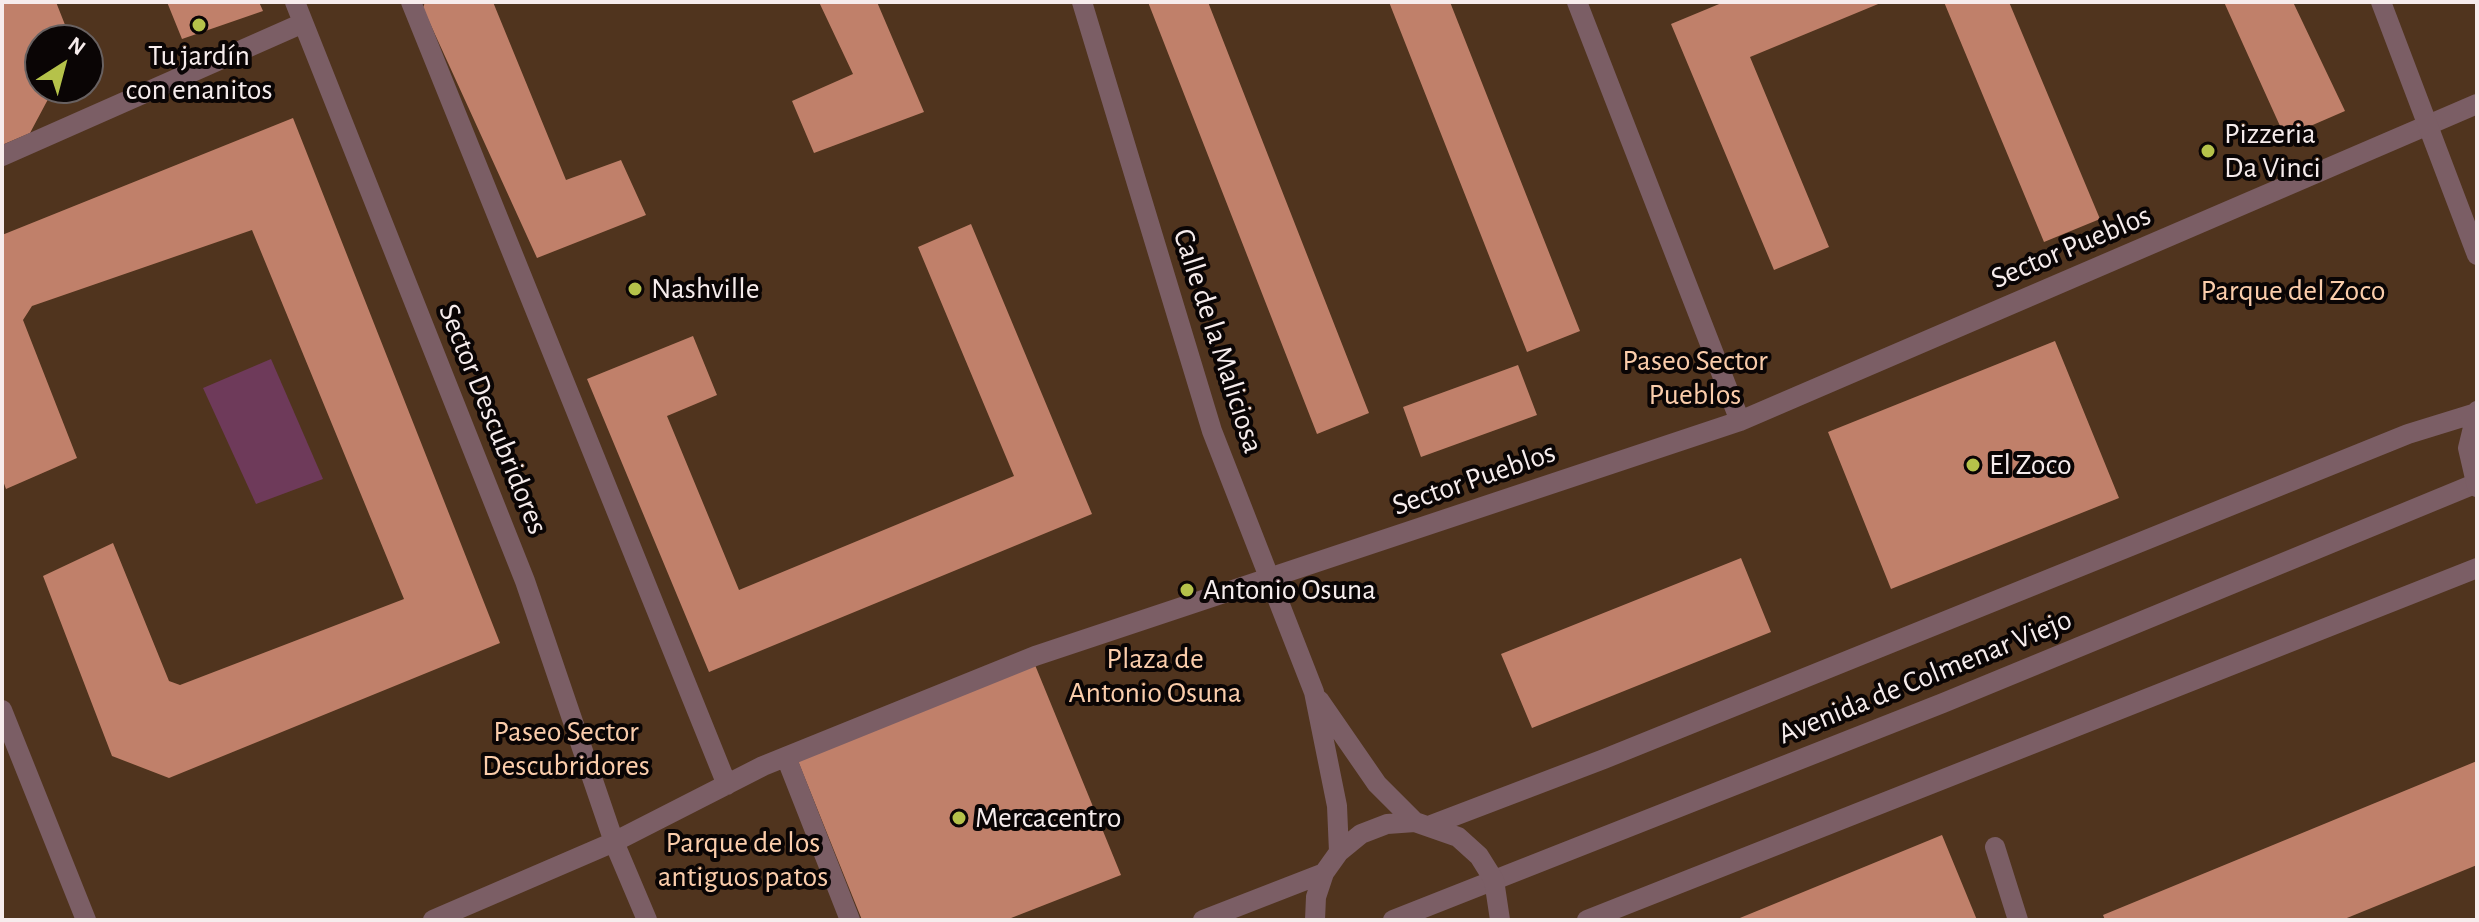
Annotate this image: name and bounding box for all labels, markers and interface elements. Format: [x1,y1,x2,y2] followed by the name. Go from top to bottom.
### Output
[190,16,208,34] marker: Tu jardín con enanitos
[24,24,104,104] north arrow
[64,33,90,60] text: N
[126,38,272,108] place label: Tu jardín con enanitos
[2224,116,2321,186] place label: Pizzeria Da Vinci
[2199,142,2217,160] marker: Pizzeria Da Vinci
[1986,197,2156,297] street label: Sector Pueblos
[1165,224,1271,458] street label: Calle de la Maliciosa
[651,271,759,307] place label: Nashville
[2200,273,2386,309] park label: Parque del Zoco
[626,280,644,298] marker: Nashville
[430,299,556,539] street label: Sector Descubridores
[1622,343,1768,414] park label: Paseo Sector Pueblos
[1388,434,1560,524] street label: Sector Pueblos
[1989,447,2072,483] place label: El Zoco
[1964,456,1982,474] marker: El Zoco
[1203,572,1376,608] place label: Antonio Osuna
[1178,581,1196,599] marker: Antonio Osuna
[1773,602,2077,752] street label: Avenida de Colmenar Viejo
[1068,641,1242,712] park label: Plaza de Antonio Osuna
[482,714,650,784] park label: Paseo Sector Descubridores
[975,800,1121,836] place label: Mercacentro
[950,809,968,827] marker: Mercacentro
[658,825,828,896] park label: Parque de los antiguos patos

